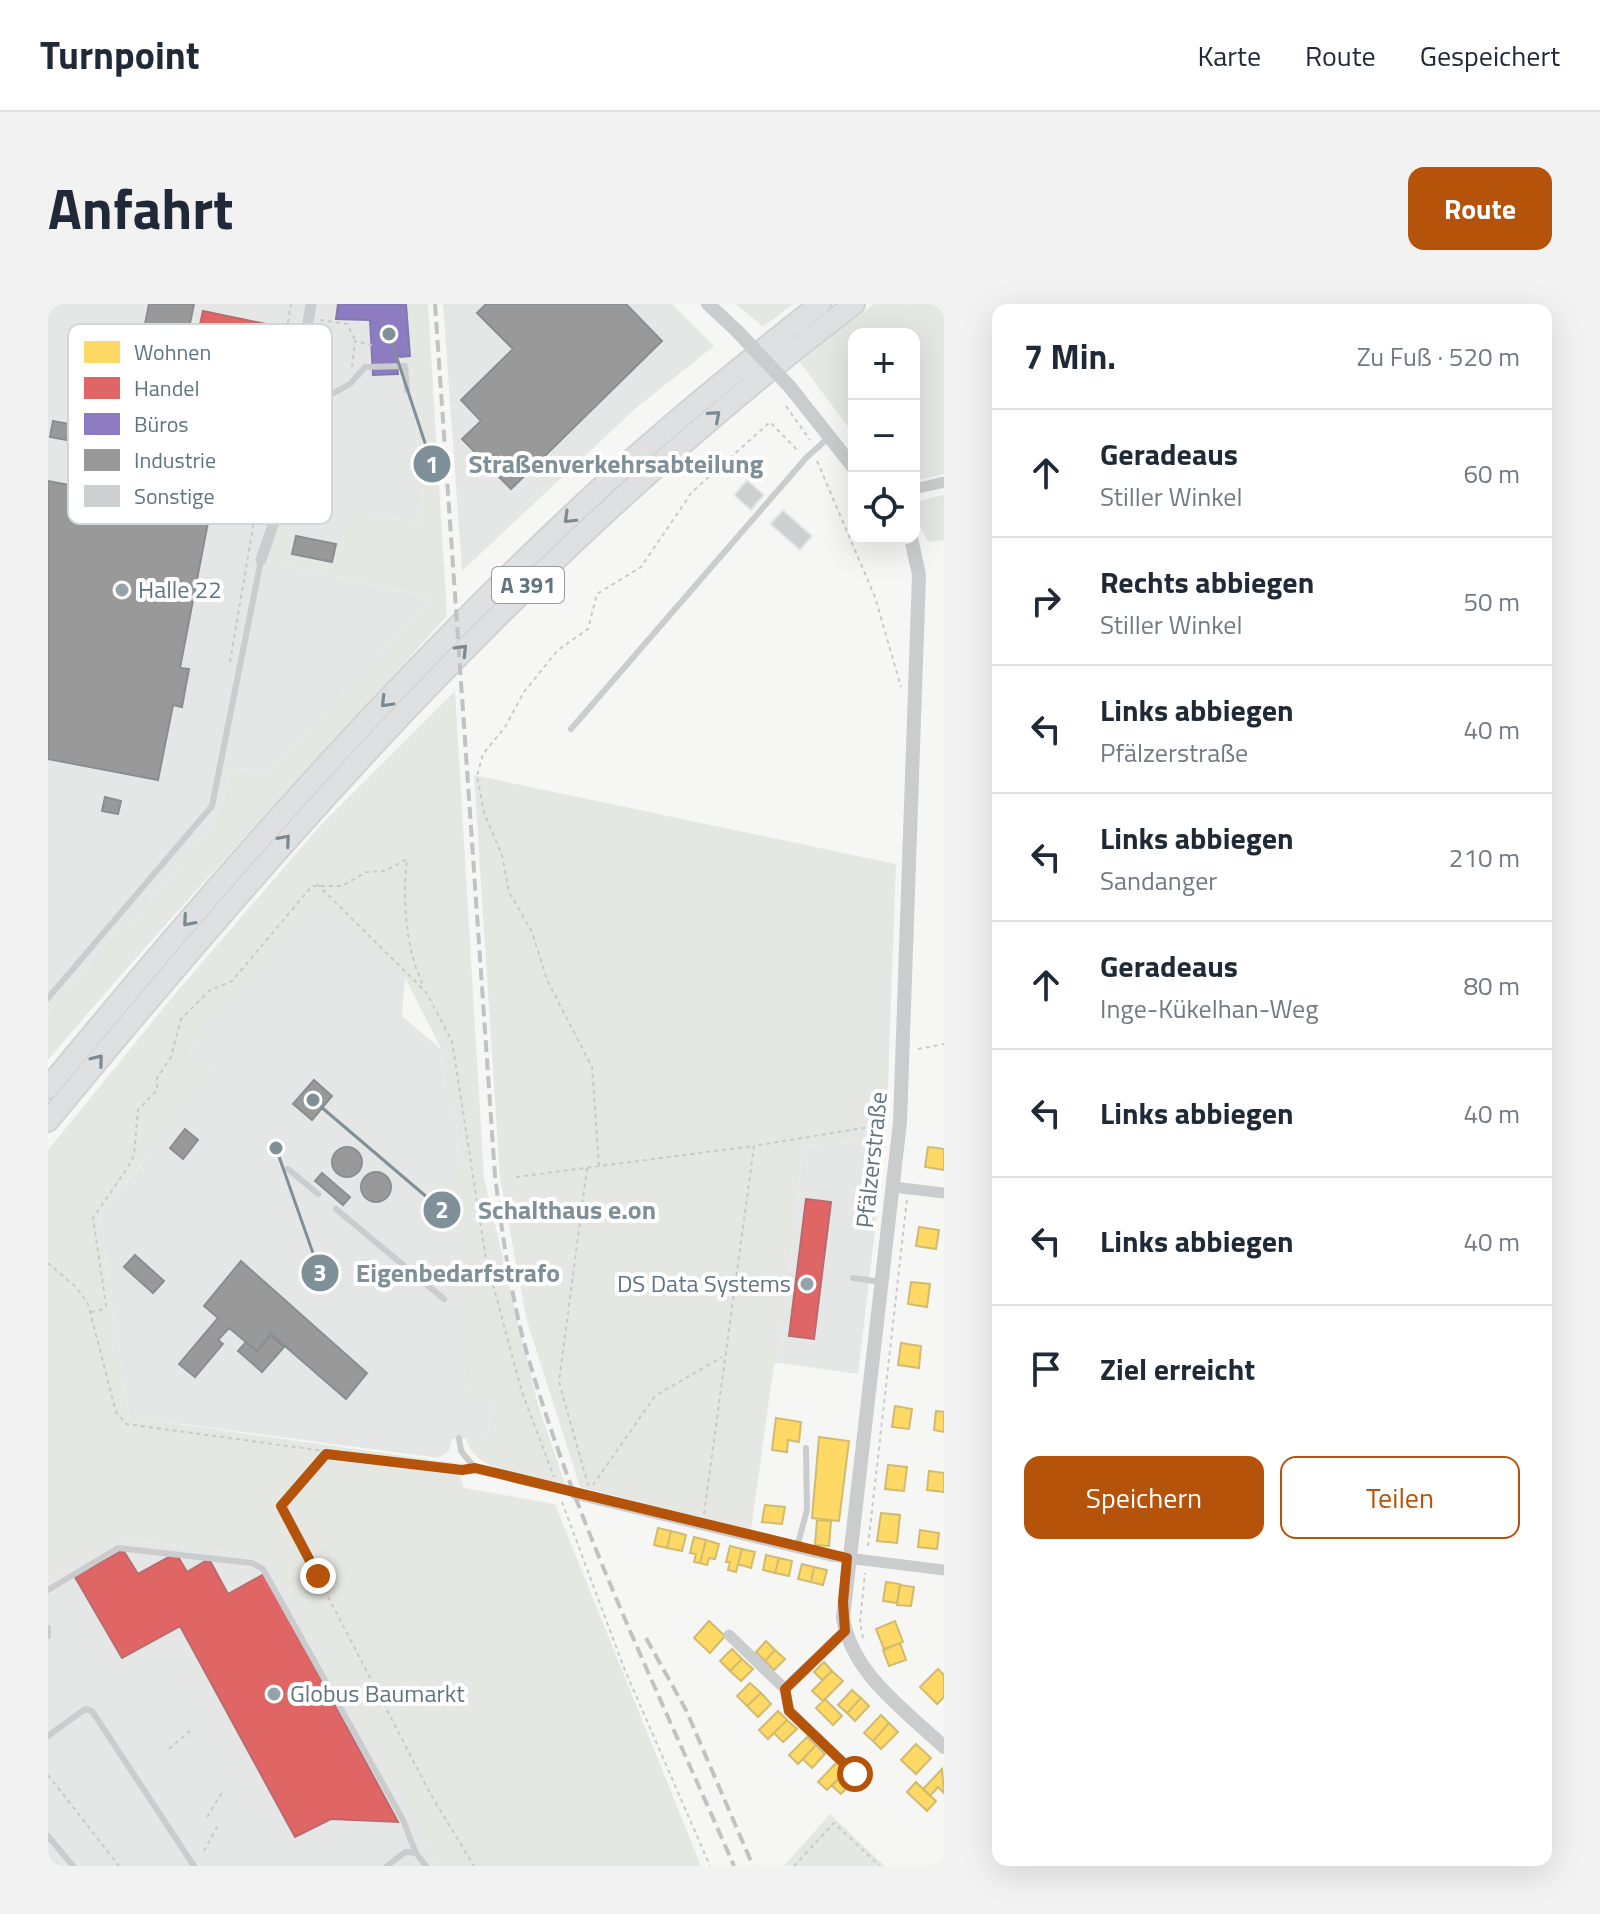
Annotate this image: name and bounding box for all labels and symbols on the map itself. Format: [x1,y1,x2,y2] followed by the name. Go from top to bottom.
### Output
[68,324,332,524] legend
[134,335,211,369] text: Wohnen
[134,371,200,405] text: Handel
[134,407,188,441] text: Büros
[705,412,720,426] one-way arrow
[412,439,779,489] callout: Straßenverkehrsabteilung
[134,443,216,477] text: Industrie
[469,444,764,483] text: Straßenverkehrsabteilung
[425,446,439,482] text: 1
[134,479,215,513] text: Sonstige
[564,508,578,523] one-way arrow
[492,567,564,603] road number: A 391
[138,571,222,607] place label: Halle 22
[113,581,131,599] marker: Halle 22
[453,645,468,659] one-way arrow
[380,693,395,707] one-way arrow
[275,835,290,850] one-way arrow
[183,911,198,926] one-way arrow
[88,1055,102,1070] one-way arrow
[846,1090,896,1230] street label: Pfälzerstraße
[422,1185,672,1235] callout: Schalthaus e.on
[478,1190,656,1229] text: Schalthaus e.on
[435,1191,449,1227] text: 2
[300,1248,576,1298] callout: Eigenbedarfstrafo
[356,1253,560,1292] text: Eigenbedarfstrafo
[313,1254,327,1290] text: 3
[617,1265,791,1301] place label: DS Data Systems
[798,1275,816,1293] marker: DS Data Systems
[300,1558,336,1594] route end
[290,1675,465,1711] place label: Globus Baumarkt
[265,1685,283,1703] marker: Globus Baumarkt
[837,1756,873,1792] route start

